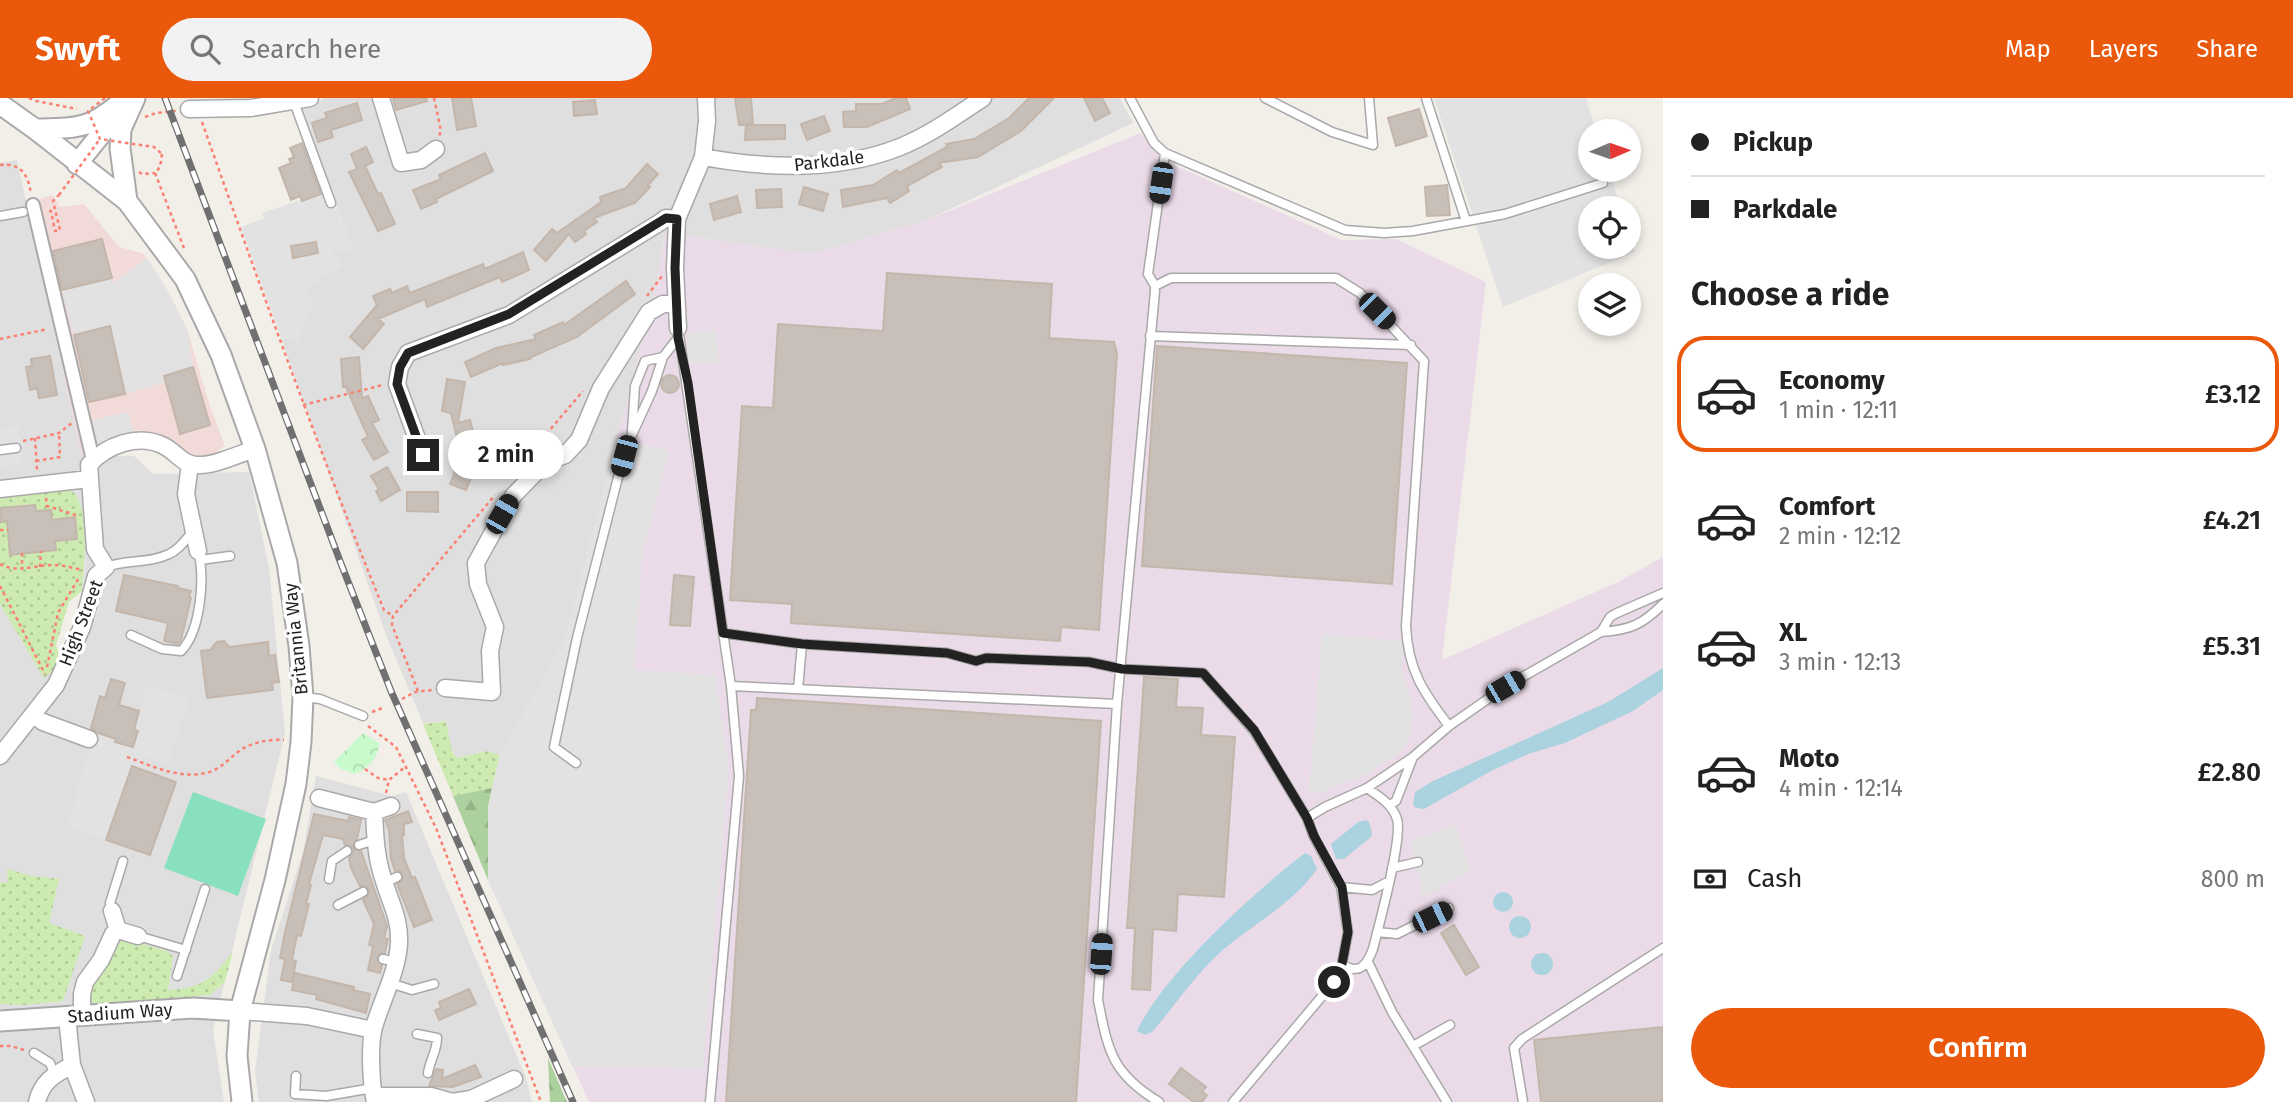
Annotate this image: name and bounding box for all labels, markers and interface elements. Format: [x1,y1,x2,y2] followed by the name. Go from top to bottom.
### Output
[162,18,652,81] search box
[35,29,120,69] text: Swyft
[186,30,224,68] icon: search
[242,34,381,65] text: Search here
[2005,35,2051,63] text: Map
[2089,35,2158,63] text: Layers
[2196,35,2258,63] text: Share
[1578,119,1642,182] north arrow
[1578,119,1641,336] map controls
[1733,127,1813,158] text: Pickup
[793,146,865,176] street label: Parkdale
[1148,161,1175,205] car
[1733,194,1837,225] text: Parkdale
[1578,196,1641,259] button: locate
[1578,273,1641,336] button: layers
[1691,275,1889,313] text: Choose a ride
[1355,289,1400,333] car
[1695,363,1758,426] icon: car
[1779,365,1885,396] text: Economy
[2205,379,2261,410] text: £3.12
[1779,396,1898,424] text: 1 min · 12:11
[448,430,563,480] callout: 2 min
[609,433,640,479] car
[407,439,439,471] route end
[478,440,534,468] text: 2 min
[1695,489,1758,552] icon: car
[483,491,522,537] car
[1779,491,1875,522] text: Comfort
[2203,505,2261,536] text: £4.21
[1779,522,1901,550] text: 2 min · 12:12
[54,576,108,669] street label: High Street
[279,582,313,696] street label: Britannia Way
[1695,615,1758,678] icon: car
[1779,617,1807,648] text: XL
[2203,631,2261,662] text: £5.31
[1779,648,1901,676] text: 3 min · 12:13
[1482,667,1529,707] car
[1695,741,1758,804] icon: car
[1779,743,1839,774] text: Moto
[2198,757,2261,788] text: £2.80
[1779,774,1903,802] text: 4 min · 12:14
[1691,860,1729,898] icon: cash
[1747,863,1803,894] text: Cash
[2201,865,2265,893] text: 800 m
[1409,898,1456,936] car
[1090,932,1113,976] car
[1318,966,1350,998] route start
[67,998,173,1028] street label: Stadium Way
[1691,1008,2265,1088] button: Confirm

